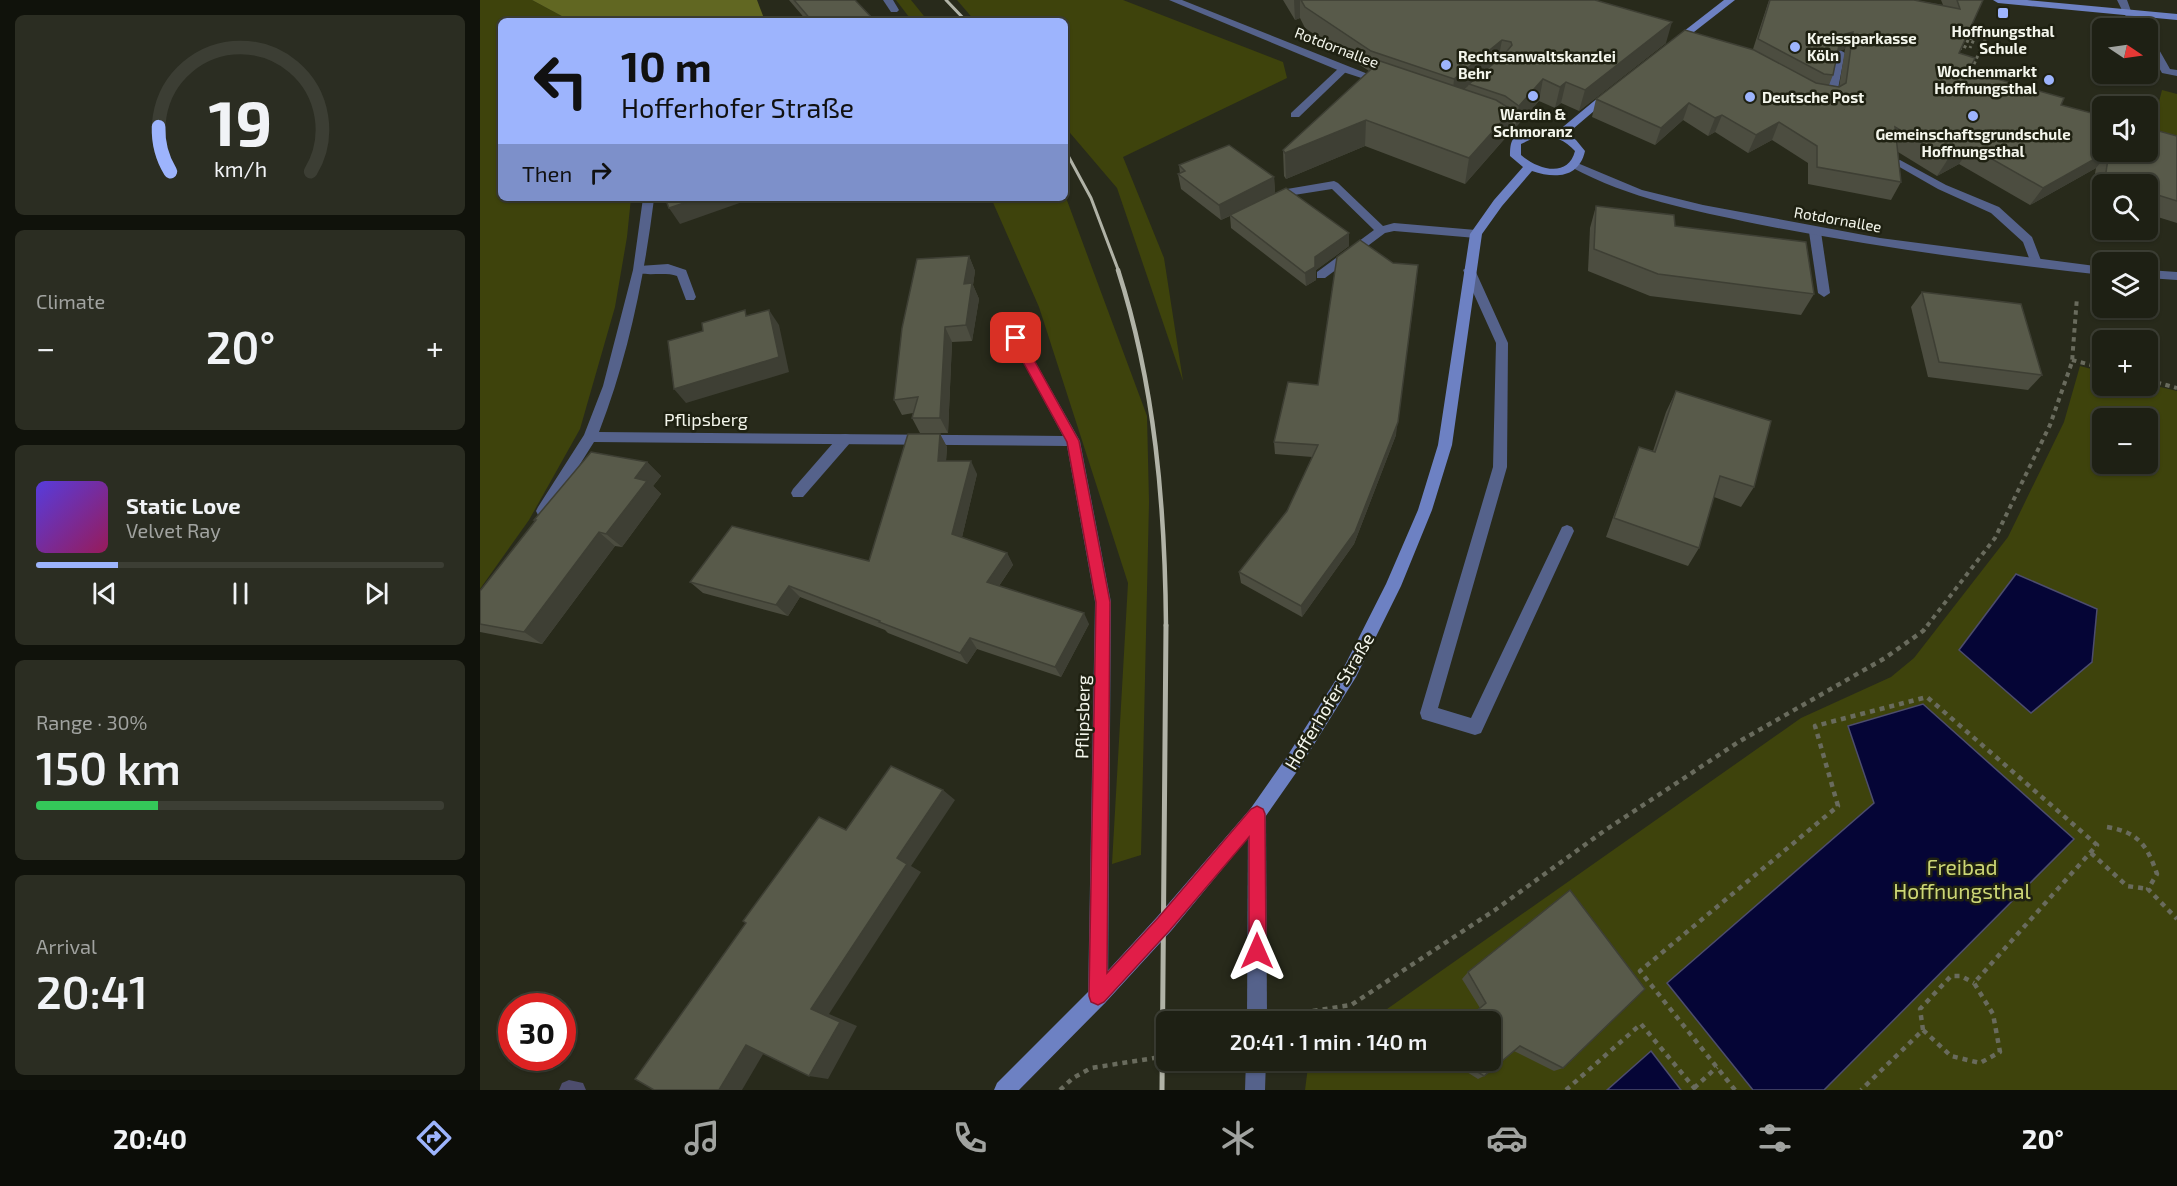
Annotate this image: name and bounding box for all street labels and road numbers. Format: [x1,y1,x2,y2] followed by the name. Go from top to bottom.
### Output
[1292,23,1382,71] street label: Rotdornallee
[1793,202,1883,236] street label: Rotdornallee
[664,408,748,430] street label: Pflipsberg
[1280,629,1378,773] street label: Hofferhofer Straße
[1070,675,1094,759] street label: Pflipsberg

